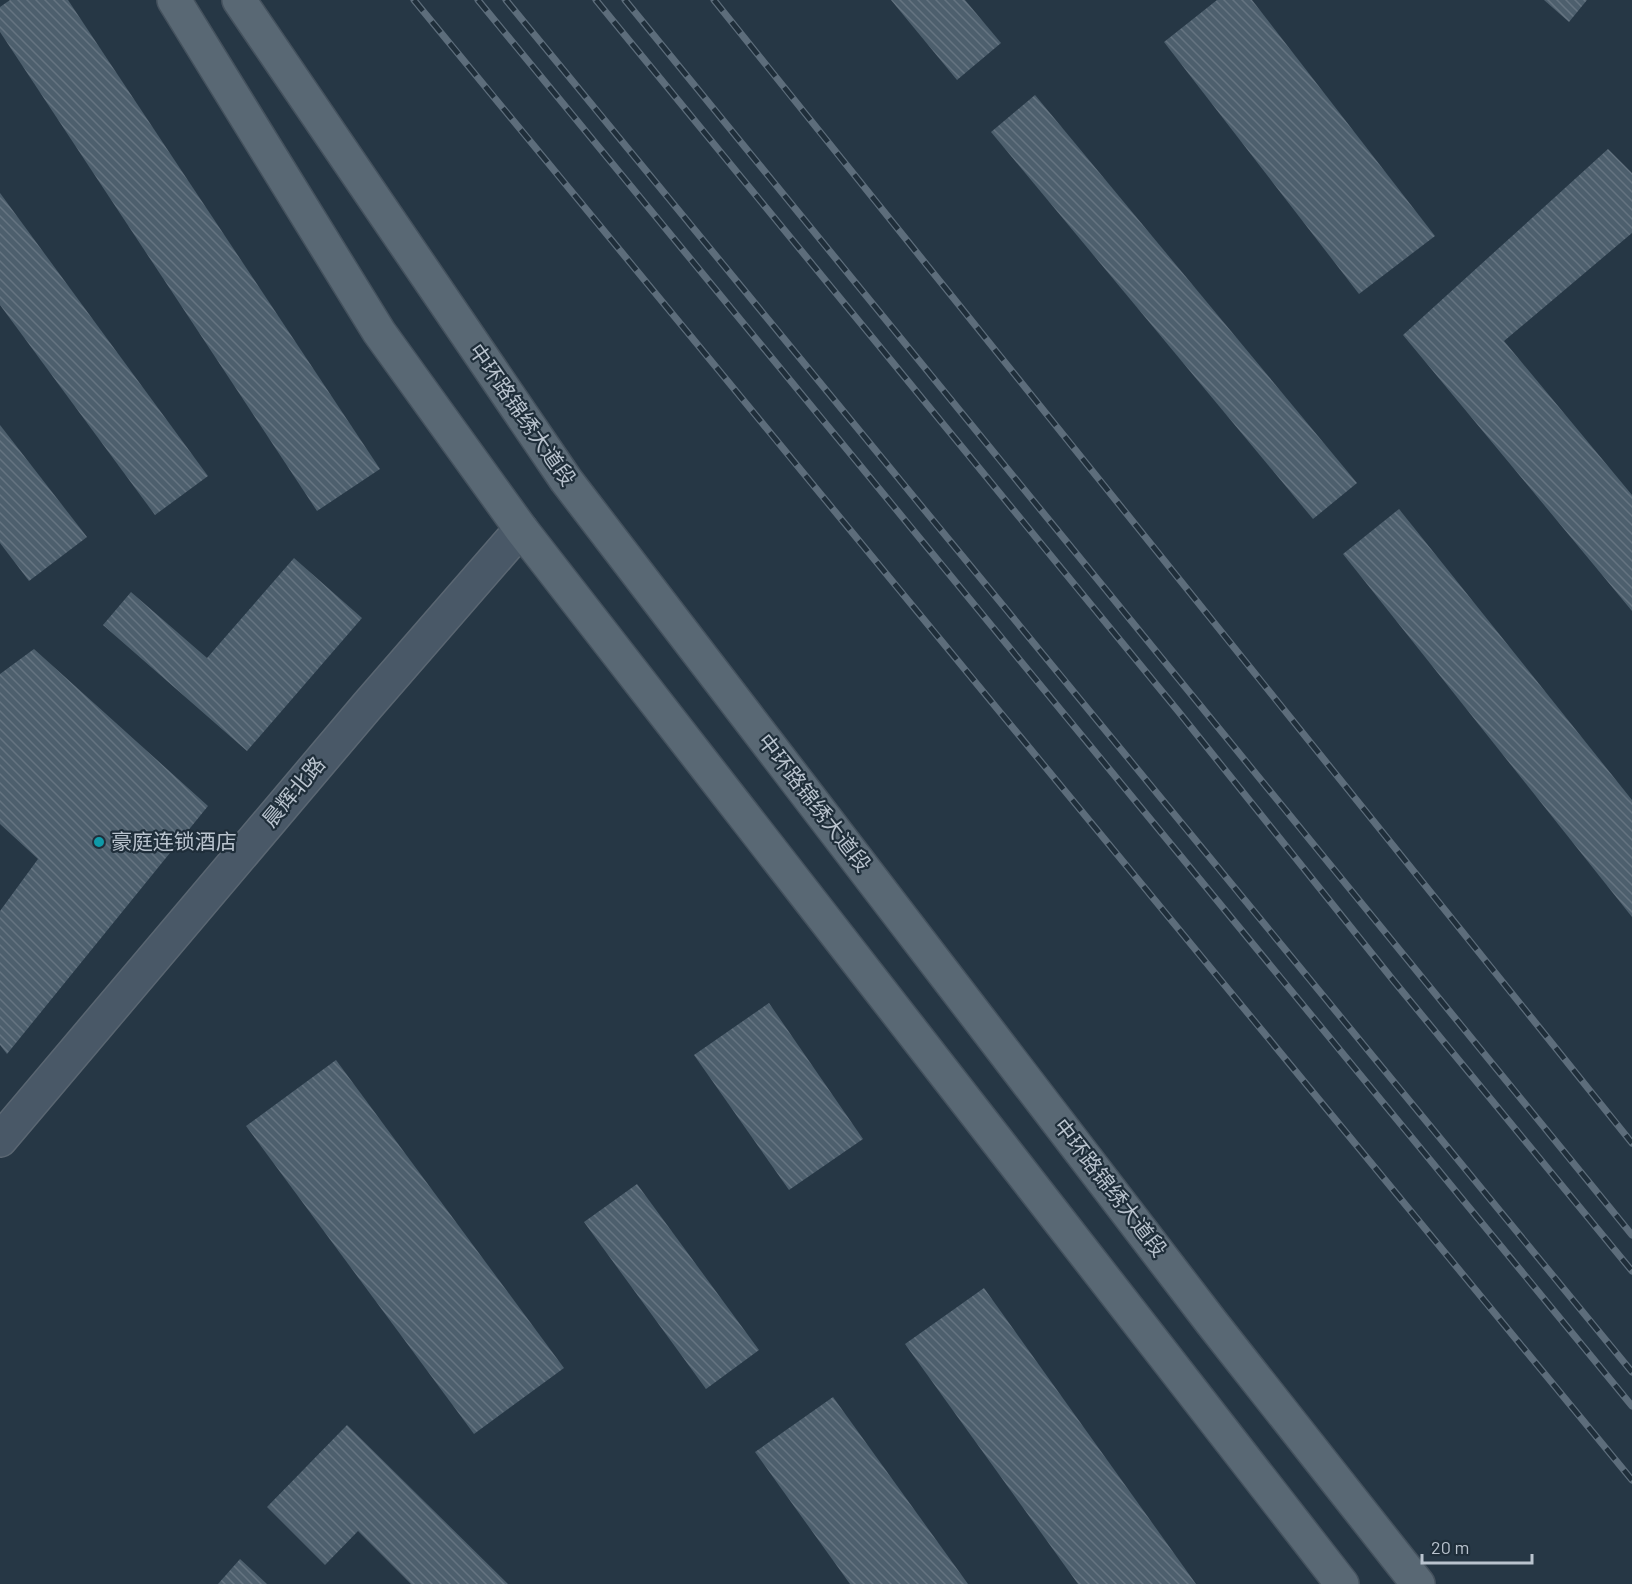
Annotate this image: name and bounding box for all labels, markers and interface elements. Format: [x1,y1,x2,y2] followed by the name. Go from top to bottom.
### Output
[465,338,582,490] street label: 中环路锦绣大道段
[754,728,877,876] street label: 中环路锦绣大道段
[256,751,329,831] street label: 晨辉北路
[111,828,237,853] place label: 豪庭连锁酒店
[92,835,106,849] marker: 豪庭连锁酒店
[1050,1113,1173,1261] street label: 中环路锦绣大道段
[1422,1527,1532,1565] scale bar
[1431,1536,1469,1558] text: 20 m

